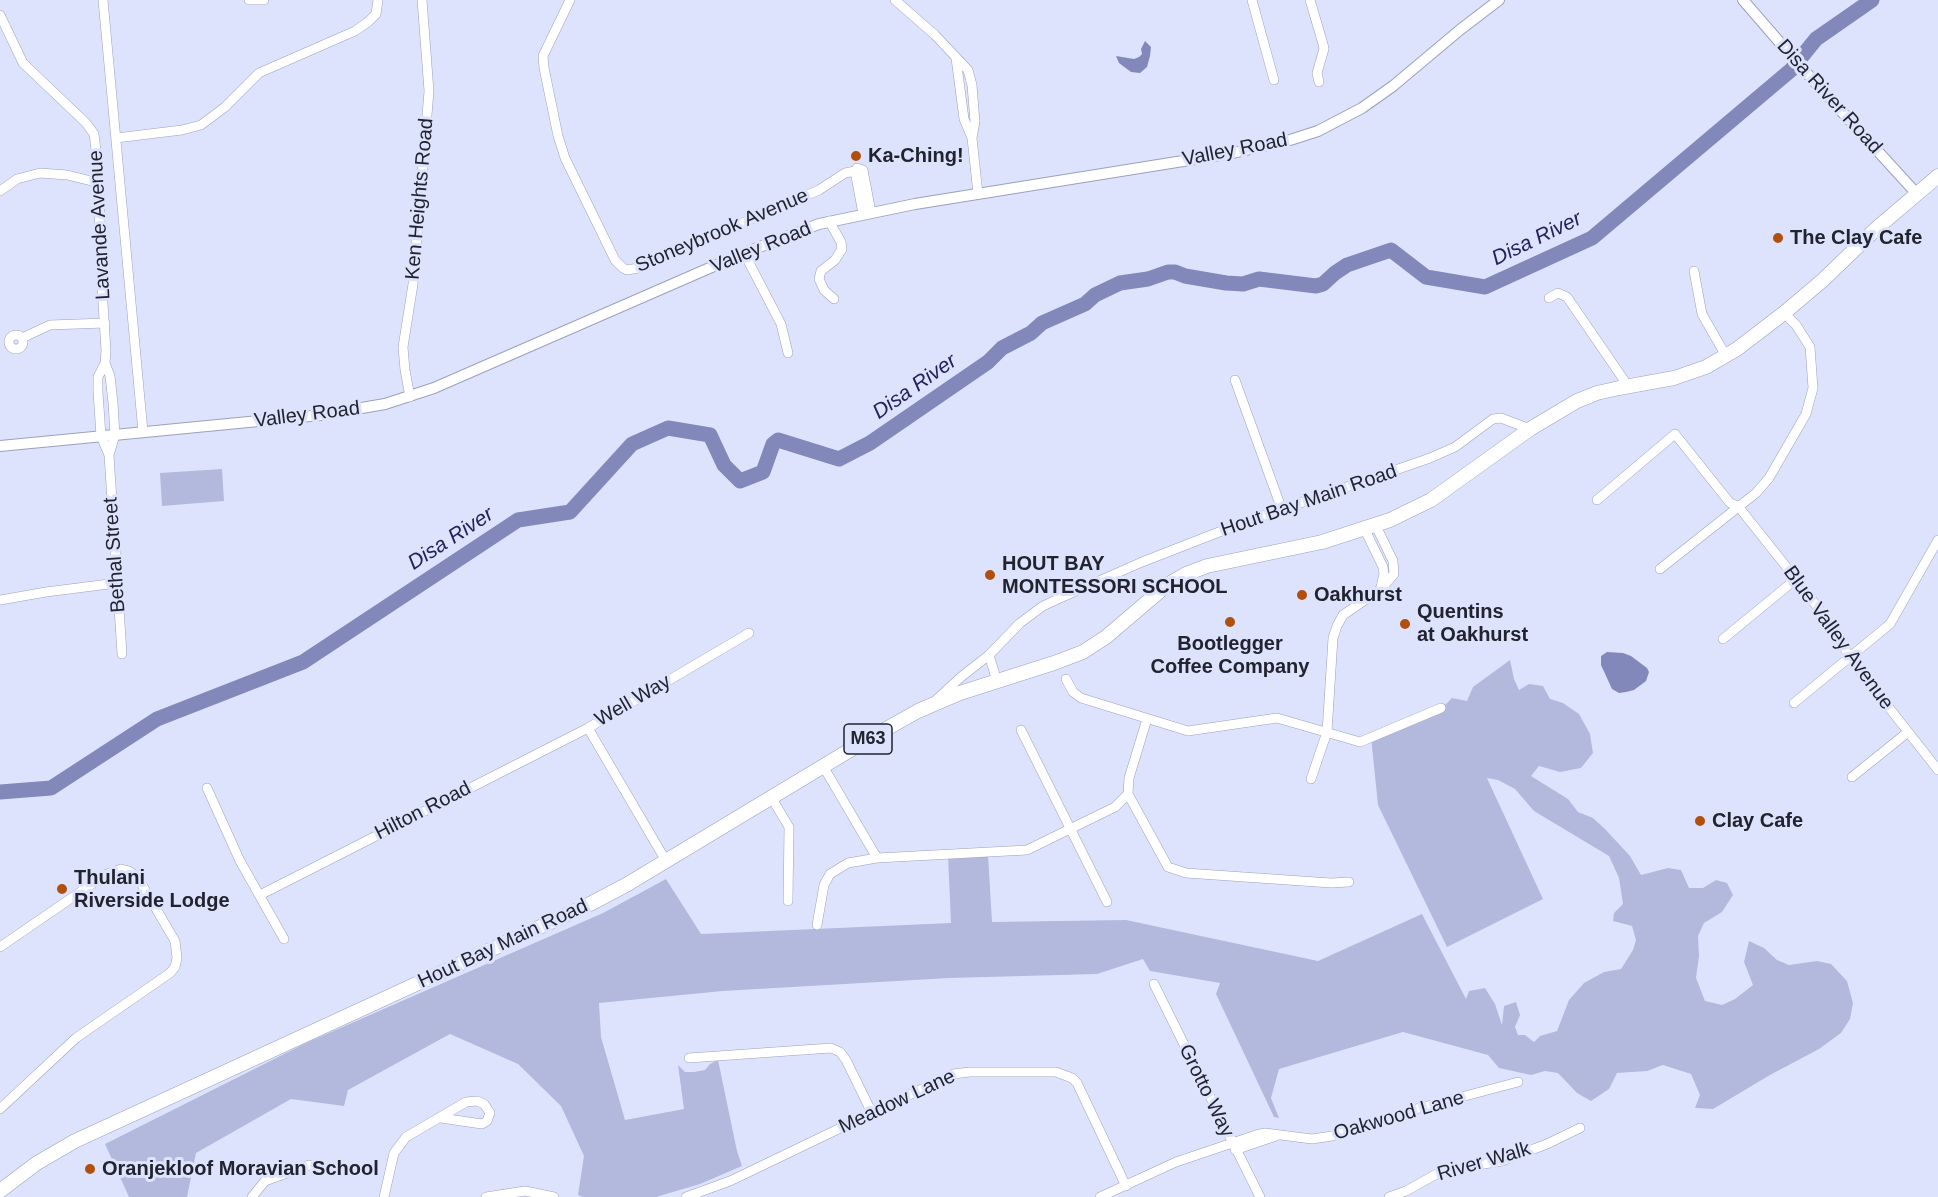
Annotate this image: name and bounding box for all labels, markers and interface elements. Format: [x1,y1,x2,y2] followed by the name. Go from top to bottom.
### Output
[1771,35,1887,159] street label: Disa River Road
[401,117,439,281] street label: Ken Heights Road
[1181,128,1289,172] street label: Valley Road
[868,144,964,168] place label: Ka-Ching!
[849,149,863,163] marker: Ka-Ching!
[84,150,116,300] street label: Lavande Avenue
[632,184,812,278] street label: Stoneybrook Avenue
[1488,206,1586,272] water label: Disa River
[707,217,815,279] street label: Valley Road
[1790,226,1922,250] place label: The Clay Cafe
[1771,231,1785,245] marker: The Clay Cafe
[868,349,962,425] water label: Disa River
[253,397,361,433] street label: Valley Road
[1218,460,1400,542] street label: Hout Bay Main Road
[99,496,131,614] street label: Bethal Street
[404,502,498,576] water label: Disa River
[1002,552,1228,599] place label: HOUT BAY MONTESSORI SCHOOL
[1778,562,1898,714] street label: Blue Valley Avenue
[983,568,997,582] marker: HOUT BAY MONTESSORI SCHOOL
[1314,583,1402,607] place label: Oakhurst
[1295,588,1309,602] marker: Oakhurst
[1417,600,1528,647] place label: Quentins at Oakhurst
[1223,615,1237,629] marker: Bootlegger Coffee Company
[1398,617,1412,631] marker: Quentins at Oakhurst
[1151,632,1309,679] place label: Bootlegger Coffee Company
[591,670,675,732] street label: Well Way
[844,724,892,754] road number: M63
[371,777,475,845] street label: Hilton Road
[1712,809,1803,833] place label: Clay Cafe
[1693,814,1707,828] marker: Clay Cafe
[74,866,230,913] place label: Thulani Riverside Lodge
[55,882,69,896] marker: Thulani Riverside Lodge
[414,894,592,994] street label: Hout Bay Main Road
[1173,1041,1239,1141] street label: Grotto Way
[835,1065,959,1139] street label: Meadow Lane
[1331,1086,1467,1146] street label: Oakwood Lane
[1435,1137,1533,1187] street label: River Walk
[102,1157,379,1181] place label: Oranjekloof Moravian School
[83,1162,97,1176] marker: Oranjekloof Moravian School

